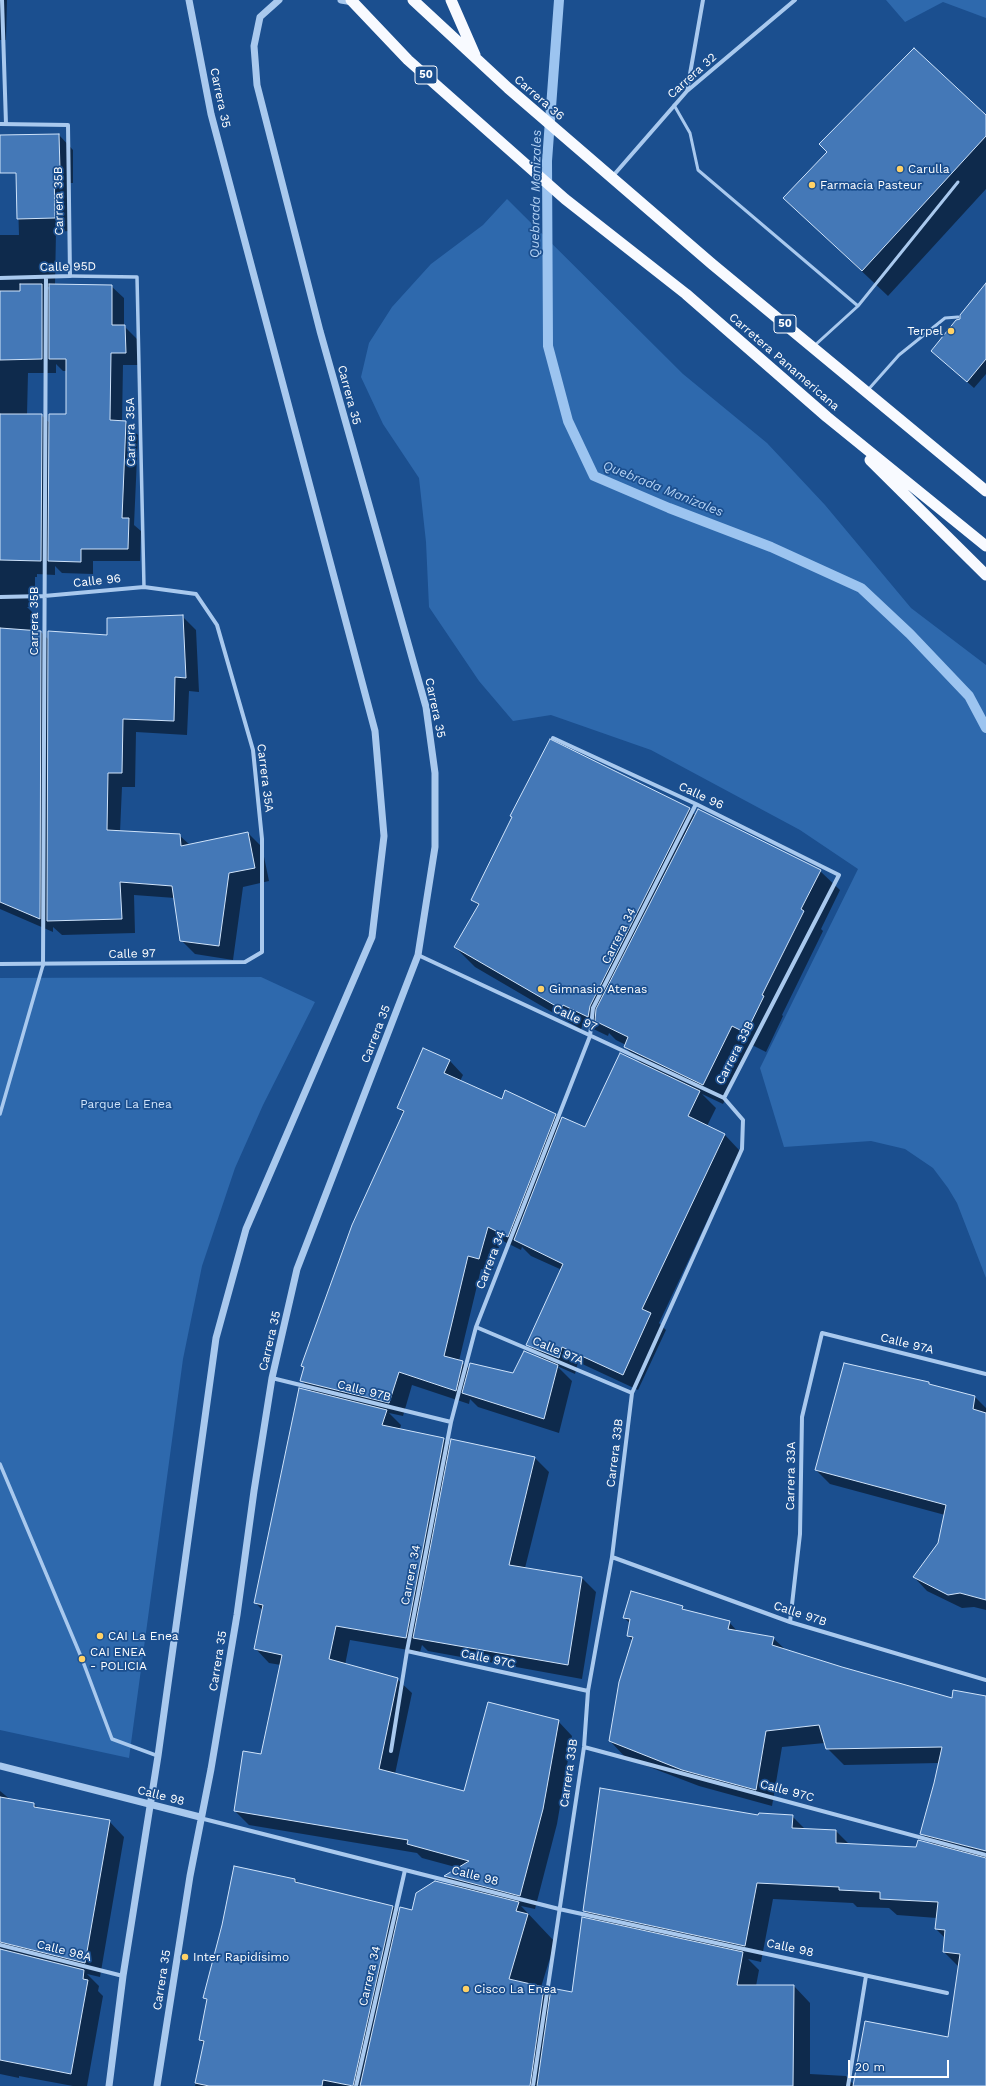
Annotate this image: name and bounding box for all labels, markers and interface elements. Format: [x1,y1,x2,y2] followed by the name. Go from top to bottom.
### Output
[664,50,720,102] street label: Carrera 32
[415,66,437,84] road number: 50
[207,67,233,129] street label: Carrera 35
[511,72,567,124] street label: Carrera 36
[527,130,545,258] water label: Quebrada Manizales
[908,162,949,176] place label: Carulla
[895,164,905,174] marker: Carulla
[51,166,67,236] street label: Carrera 35B
[820,178,922,192] place label: Farmacia Pasteur
[807,180,817,190] marker: Farmacia Pasteur
[40,259,96,275] street label: Calle 95D
[726,310,842,414] street label: Carretera Panamericana
[774,315,796,333] road number: 50
[907,324,943,338] place label: Terpel
[946,326,956,336] marker: Terpel
[334,364,364,426] street label: Carrera 35
[123,397,139,467] street label: Carrera 35A
[601,458,725,520] water label: Quebrada Manizales
[72,571,122,591] street label: Calle 96
[27,587,41,655] street label: Carrera 35B
[422,677,448,739] street label: Carrera 35
[254,743,276,813] street label: Carrera 35A
[676,779,726,813] street label: Calle 96
[599,905,639,967] street label: Carrera 34
[108,946,156,962] street label: Calle 97
[549,982,647,996] place label: Gimnasio Atenas
[536,984,546,994] marker: Gimnasio Atenas
[551,1001,599,1035] street label: Calle 97
[358,1003,394,1065] street label: Carrera 35
[713,1019,757,1087] street label: Carrera 33B
[80,1097,172,1111] park label: Parque La Enea
[473,1229,509,1291] street label: Carrera 34
[256,1310,284,1372] street label: Carrera 35
[879,1330,935,1358] street label: Calle 97A
[530,1334,586,1368] street label: Calle 97A
[336,1377,392,1405] street label: Calle 97B
[604,1418,626,1488] street label: Carrera 33B
[783,1441,799,1511] street label: Carrera 33A
[398,1543,424,1607] street label: Carrera 34
[772,1599,828,1629] street label: Calle 97B
[108,1629,179,1643] place label: CAI La Enea
[206,1630,230,1692] street label: Carrera 35
[95,1631,105,1641] marker: CAI La Enea
[90,1645,147,1673] place label: CAI ENEA - POLICIA
[459,1646,517,1672] street label: Calle 97C
[77,1654,87,1664] marker: CAI ENEA - POLICIA
[557,1738,581,1808] street label: Carrera 33B
[758,1777,816,1805] street label: Calle 97C
[136,1783,186,1809] street label: Calle 98
[450,1863,500,1889] street label: Calle 98
[765,1936,815,1960] street label: Calle 98
[35,1937,93,1965] street label: Calle 98A
[356,1944,384,2008] street label: Carrera 34
[150,1949,174,2011] street label: Carrera 35
[193,1950,289,1964] place label: Inter Rapidísimo
[180,1952,190,1962] marker: Inter Rapidísimo
[474,1982,557,1996] place label: Cisco La Enea
[461,1984,471,1994] marker: Cisco La Enea
[850,2052,951,2078] scale bar
[855,2060,885,2074] text: 20 m

